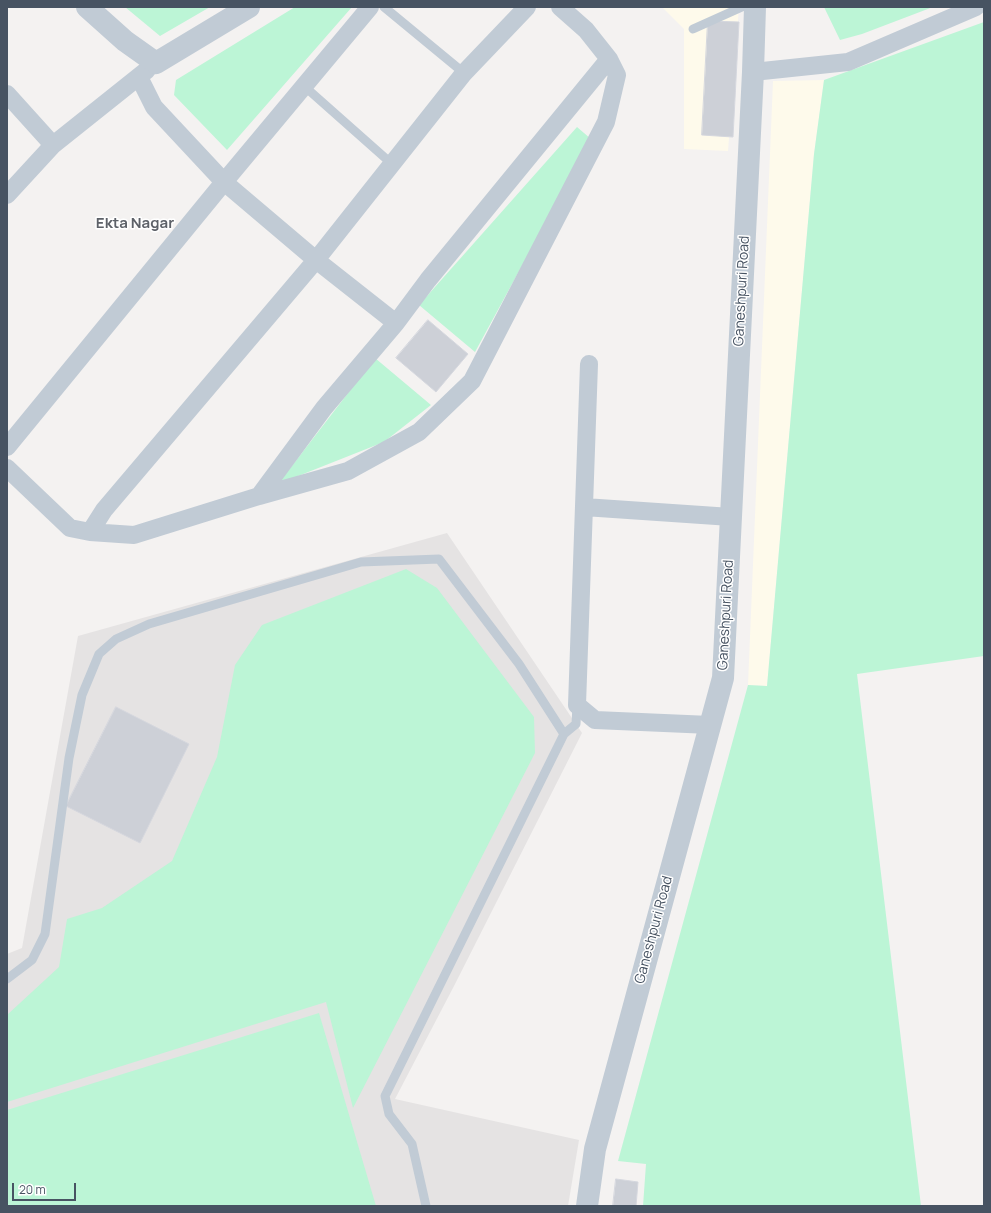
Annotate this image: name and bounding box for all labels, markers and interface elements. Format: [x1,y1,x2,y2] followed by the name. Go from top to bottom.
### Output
[96,215,174,233] district label: Ekta Nagar
[731,235,753,347] street label: Ganeshpuri Road
[715,559,737,671] street label: Ganeshpuri Road
[632,874,676,986] street label: Ganeshpuri Road
[14,1175,78,1201] scale bar
[19,1181,46,1198] text: 20 m

